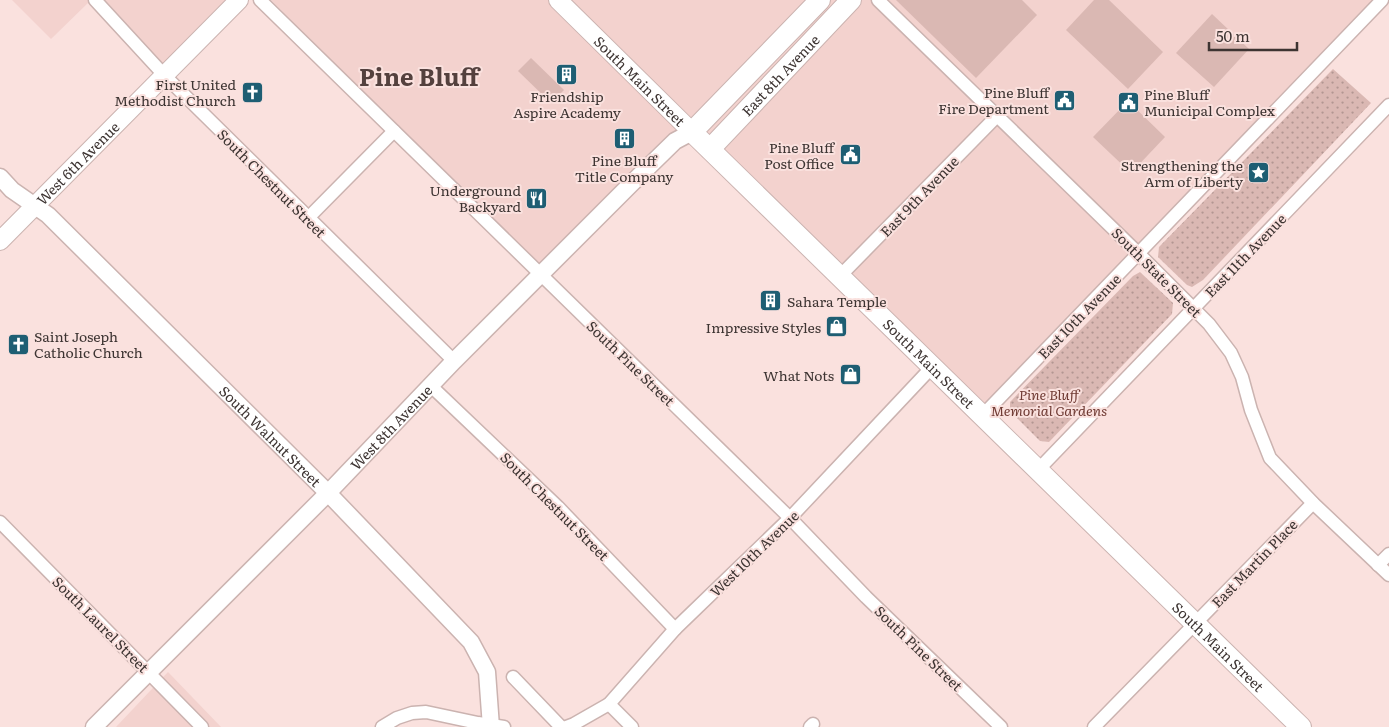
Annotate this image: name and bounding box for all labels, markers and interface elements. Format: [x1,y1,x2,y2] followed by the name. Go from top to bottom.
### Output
[1209,20,1296,52] scale bar
[1216,24,1250,47] text: 50 m
[737,30,824,120] street label: East 8th Avenue
[590,31,690,130] street label: South Main Street
[359,58,482,93] district label: Pine Bluff
[555,62,579,86] building icon: Friendship Aspire Academy
[114,74,236,110] place label: First United Methodist Church
[240,80,264,104] church icon: First United Methodist Church
[938,82,1050,118] place label: Pine Bluff Fire Department
[1144,84,1275,120] place label: Pine Bluff Municipal Complex
[513,86,622,122] place label: Friendship Aspire Academy
[1053,88,1077,112] public building icon: Pine Bluff Fire Department
[1116,90,1140,114] public building icon: Pine Bluff Municipal Complex
[32,117,123,209] street label: West 6th Avenue
[213,124,331,242] street label: South Chestnut Street
[612,126,636,150] building icon: Pine Bluff Title Company
[764,137,835,173] place label: Pine Bluff Post Office
[838,143,862,167] public building icon: Pine Bluff Post Office
[575,150,674,186] place label: Pine Bluff Title Company
[875,151,963,241] street label: East 9th Avenue
[1121,155,1244,191] place label: Strengthening the Arm of Liberty
[1247,161,1271,185] place icon: Strengthening the Arm of Liberty
[430,180,521,216] place label: Underground Backyard
[525,186,549,210] restaurant icon: Underground Backyard
[1200,209,1290,301] street label: East 11th Avenue
[1108,223,1206,321] street label: South State Street
[1033,269,1125,363] street label: East 10th Avenue
[759,289,783,313] building icon: Sahara Temple
[787,291,887,311] place label: Sahara Temple
[879,314,980,413] street label: South Main Street
[825,315,849,339] shop icon: Impressive Styles
[583,316,680,410] street label: South Pine Street
[706,317,821,337] place label: Impressive Styles
[34,326,143,362] place label: Saint Joseph Catholic Church
[6,332,30,356] church icon: Saint Joseph Catholic Church
[838,363,862,387] shop icon: What Nots
[763,365,834,385] place label: What Nots
[346,380,436,474] street label: West 8th Avenue
[215,381,326,491] street label: South Walnut Street
[991,384,1107,420] park label: Pine Bluff Memorial Gardens
[496,447,614,565] street label: South Chestnut Street
[705,505,803,601] street label: West 10th Avenue
[1207,514,1301,612] street label: East Martin Place
[48,571,154,677] street label: South Laurel Street
[1168,597,1269,696] street label: South Main Street
[871,601,968,695] street label: South Pine Street

